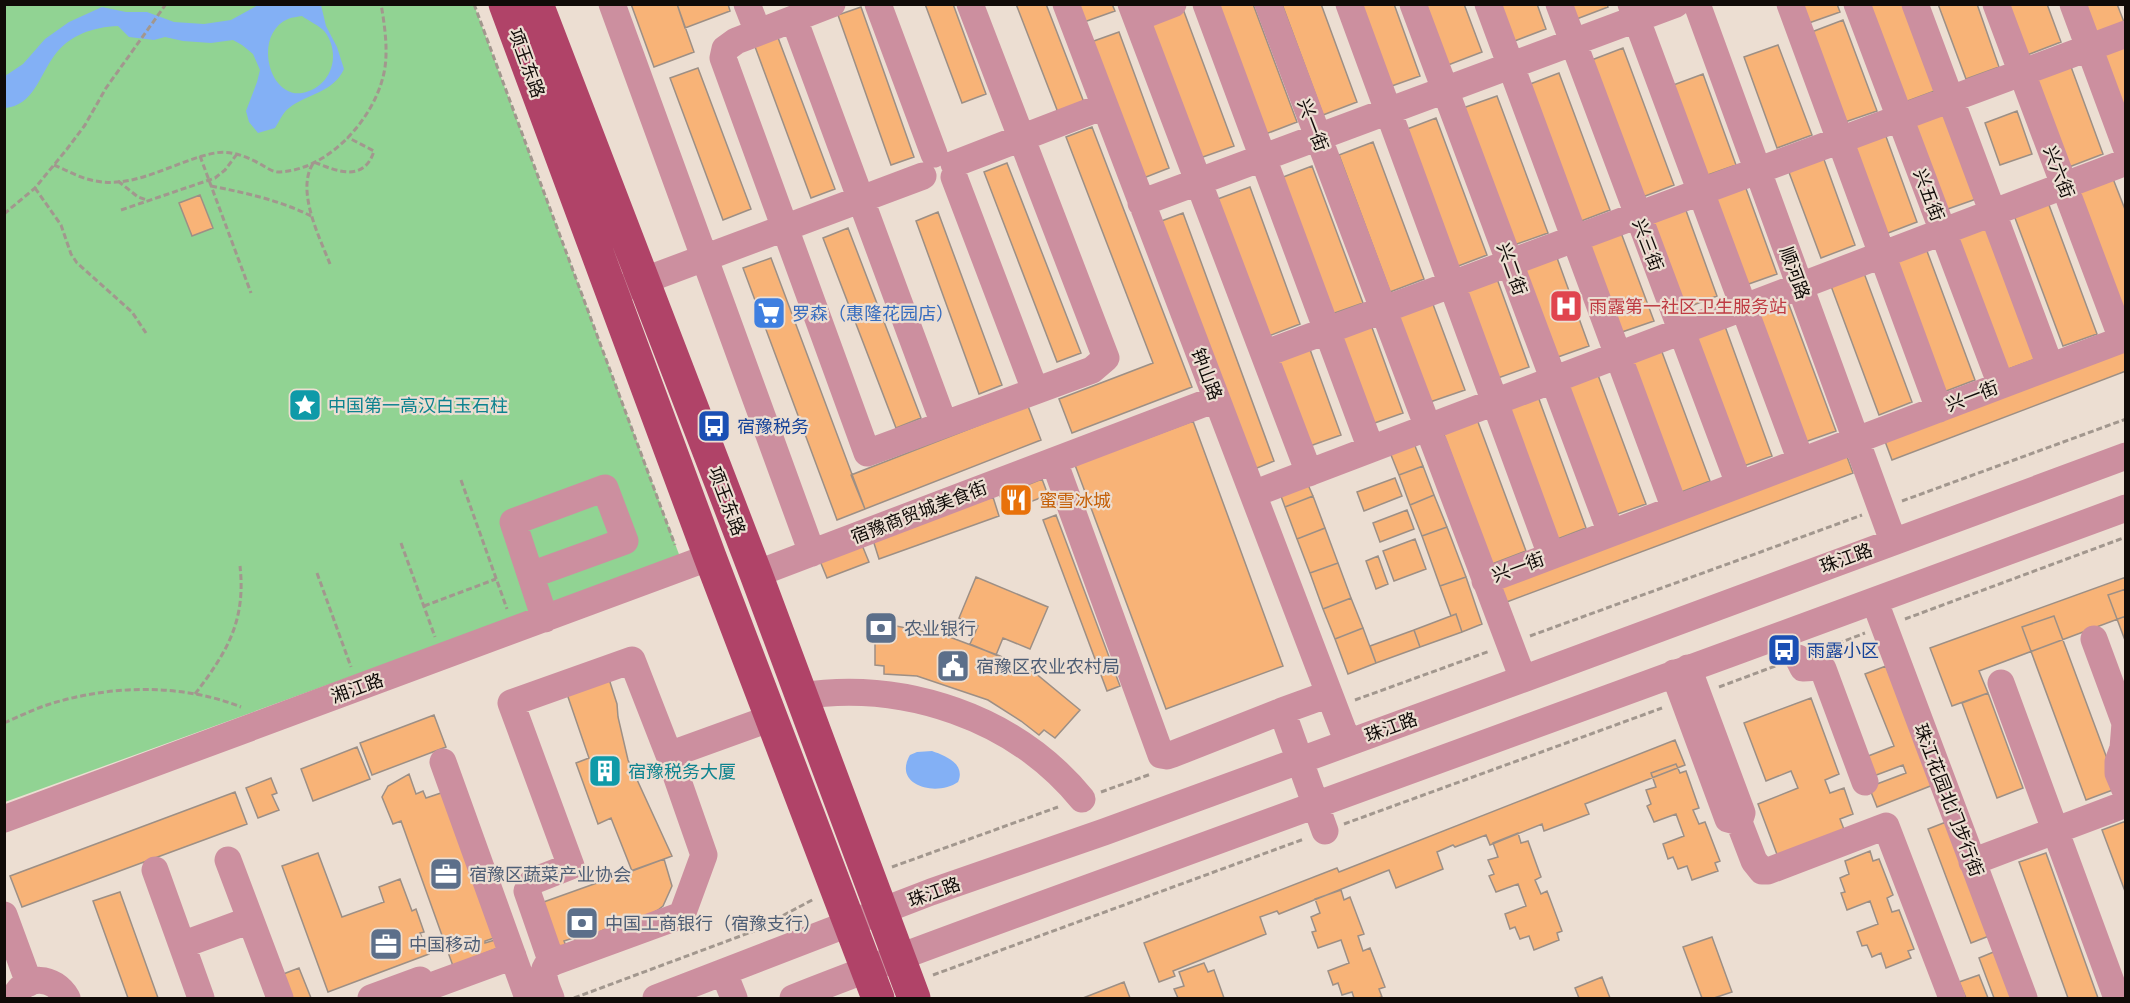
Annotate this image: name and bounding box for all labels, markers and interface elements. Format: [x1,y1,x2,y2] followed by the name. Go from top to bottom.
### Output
[504,25,550,101] street label: 项王东路
[1293,96,1333,154] street label: 兴一街
[2039,143,2079,201] street label: 兴六街
[1909,166,1949,224] street label: 兴五街
[1628,216,1668,274] street label: 兴三街
[1492,240,1532,298] street label: 兴二街
[1775,244,1815,302] street label: 顺河路
[1548,288,1584,324] hospital icon: 雨露第一社区卫生服务站
[751,295,787,331] supermarket icon: 罗森（惠隆花园店）
[1589,295,1787,318] place label: 雨露第一社区卫生服务站
[792,302,954,325] place label: 罗森（惠隆花园店）
[1187,345,1227,403] street label: 钟山路
[1943,376,2001,416] street label: 兴一街
[287,387,323,423] place icon: 中国第一高汉白玉石柱
[328,394,508,417] place label: 中国第一高汉白玉石柱
[696,408,732,444] bus stop icon: 宿豫税务
[737,415,809,438] place label: 宿豫税务
[703,463,751,539] street label: 项王东路
[848,475,990,549] street label: 宿豫商贸城美食街
[998,482,1034,518] restaurant icon: 蜜雪冰城
[1039,489,1111,512] place label: 蜜雪冰城
[1817,538,1875,578] street label: 珠江路
[1489,547,1547,587] street label: 兴一街
[863,610,899,646] bank icon: 农业银行
[904,617,976,640] place label: 农业银行
[1766,632,1802,668] bus stop icon: 雨露小区
[1807,639,1879,662] place label: 雨露小区
[935,648,971,684] public building icon: 宿豫区农业农村局
[976,655,1120,678] place label: 宿豫区农业农村局
[328,668,386,708] street label: 湘江路
[1362,707,1420,747] street label: 珠江路
[1909,720,1989,880] street label: 珠江花园北门步行街
[587,753,623,789] building icon: 宿豫税务大厦
[628,760,736,783] place label: 宿豫税务大厦
[428,856,464,892] office icon: 宿豫区蔬菜产业协会
[469,863,631,886] place label: 宿豫区蔬菜产业协会
[905,872,963,912] street label: 珠江路
[564,905,600,941] bank icon: 中国工商银行（宿豫支行）
[605,912,821,935] place label: 中国工商银行（宿豫支行）
[368,926,404,962] office icon: 中国移动
[409,933,481,956] place label: 中国移动

